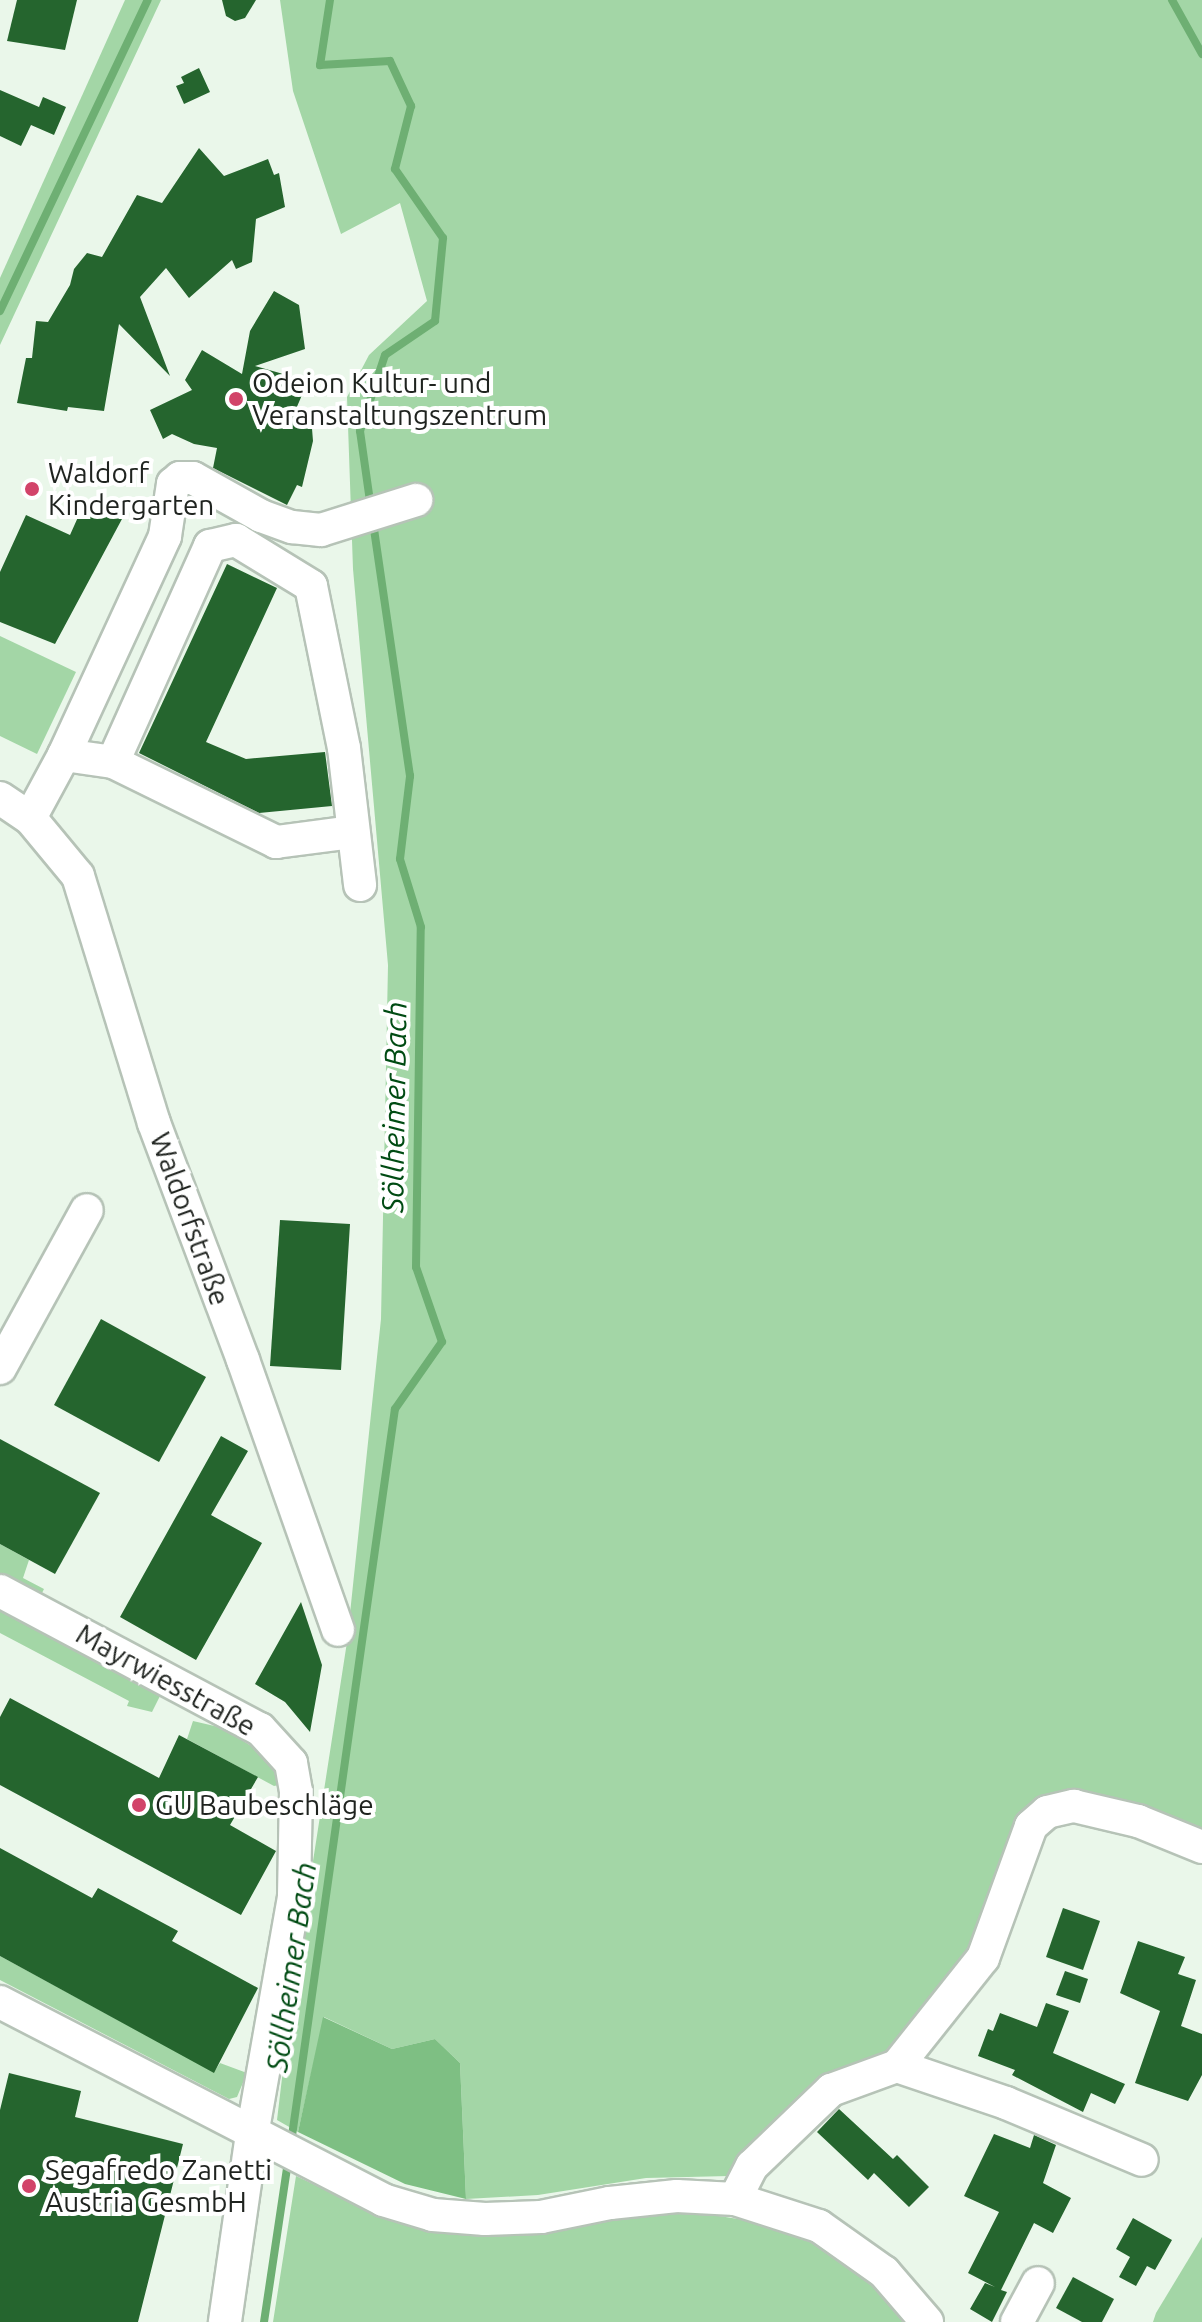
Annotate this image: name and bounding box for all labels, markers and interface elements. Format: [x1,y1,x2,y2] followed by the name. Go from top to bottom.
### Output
[252,366,547,432] place label: Odeion Kultur- und Veranstaltungszentrum
[227,390,245,408] marker: Odeion Kultur- und Veranstaltungszentrum
[48,456,214,522] place label: Waldorf Kindergarten
[23,480,41,498] marker: Waldorf Kindergarten
[374,1001,414,1213] water label: Söllheimer Bach
[143,1128,237,1310] street label: Waldorfstraße
[70,1617,262,1743] street label: Mayrwiesstraße
[155,1788,374,1822] place label: GU Baubeschläge
[130,1796,148,1814] marker: GU Baubeschläge
[258,1860,324,2074] water label: Söllheimer Bach
[45,2153,272,2219] place label: Segafredo Zanetti Austria GesmbH
[20,2177,38,2195] marker: Segafredo Zanetti Austria GesmbH

